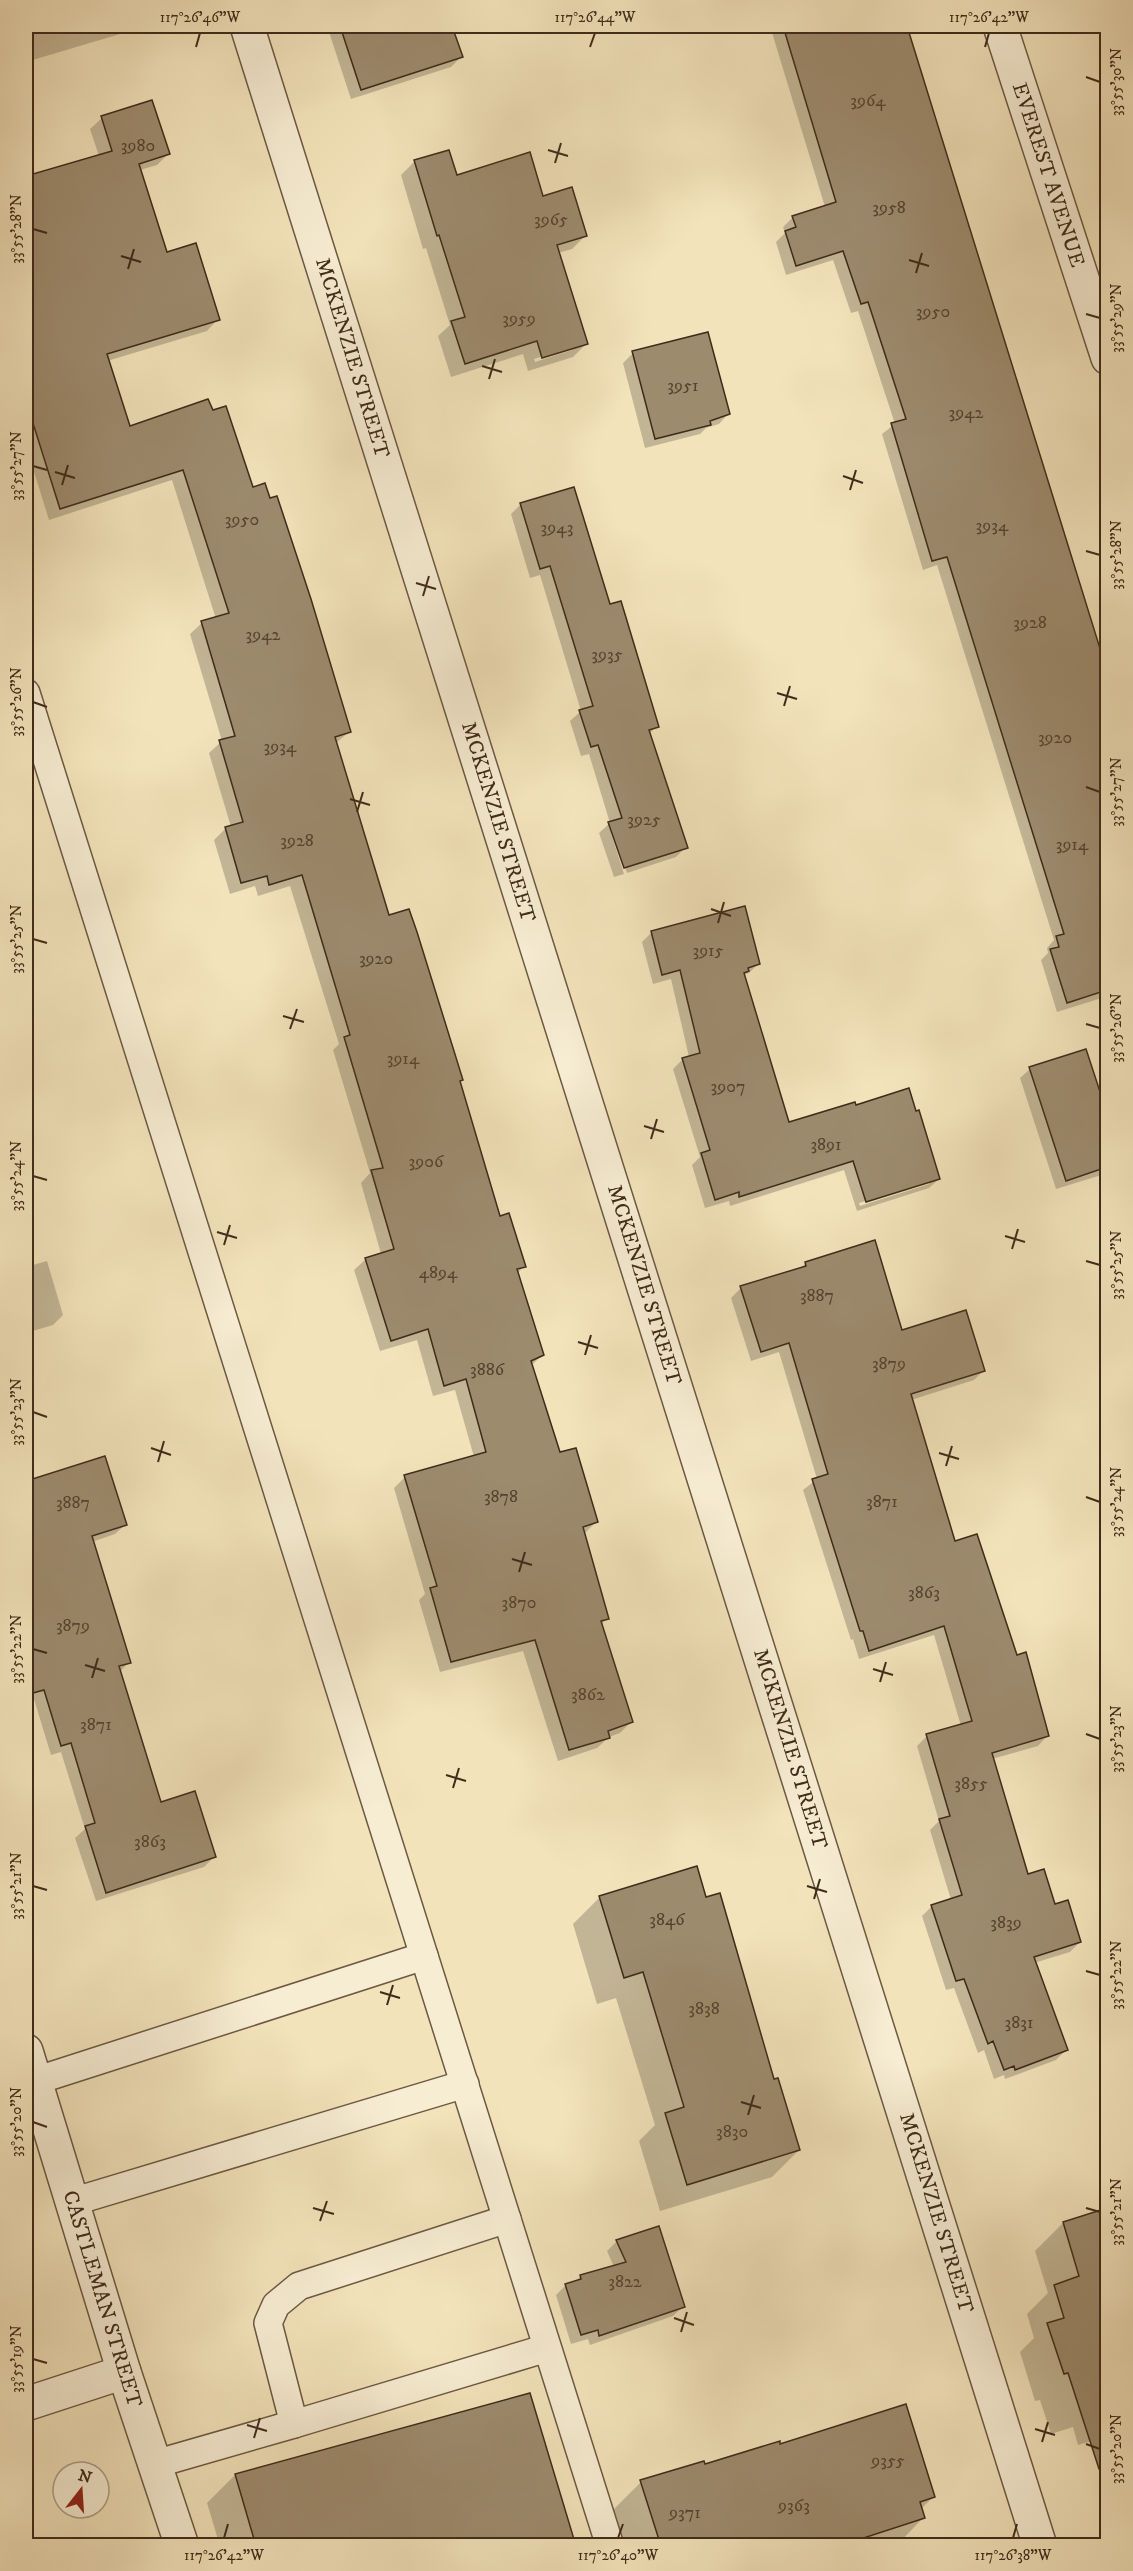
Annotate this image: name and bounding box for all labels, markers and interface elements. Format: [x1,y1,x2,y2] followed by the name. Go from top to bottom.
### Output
[160,8,240,27] text: 117°26'46"W
[554,8,636,27] text: 117°26'44"W
[949,8,1029,27] text: 117°26'42"W
[1107,48,1126,116] text: 33°55'30"N
[1006,79,1090,271] street label: EVEREST AVENUE
[850,90,886,112] house number: 3964
[121,135,155,157] house number: 3980
[7,194,26,264] text: 33°55'28"N
[872,197,906,219] house number: 3958
[534,209,568,231] house number: 3965
[309,255,395,461] street label: MCKENZIE STREET
[1107,283,1126,353] text: 33°55'29"N
[916,301,950,323] house number: 3950
[502,308,536,330] house number: 3959
[667,375,699,397] house number: 3951
[949,402,984,424] house number: 3942
[7,431,26,501] text: 33°55'27"N
[225,509,259,531] house number: 3950
[976,515,1009,537] house number: 3934
[541,517,573,539] house number: 3943
[1107,520,1126,590] text: 33°55'28"N
[1013,612,1047,634] house number: 3928
[246,624,281,646] house number: 3942
[591,644,623,666] house number: 3935
[7,667,26,737] text: 33°55'26"N
[455,719,541,925] street label: MCKENZIE STREET
[1038,727,1072,749] house number: 3920
[264,736,297,758] house number: 3934
[1107,757,1126,827] text: 33°55'27"N
[627,809,661,831] house number: 3925
[280,830,314,852] house number: 3928
[1056,834,1089,856] house number: 3914
[7,904,26,974] text: 33°55'25"N
[692,940,724,962] house number: 3915
[359,948,393,970] house number: 3920
[1107,993,1126,1063] text: 33°55'26"N
[387,1048,420,1070] house number: 3914
[711,1076,745,1098] house number: 3907
[810,1134,842,1156] house number: 3891
[7,1141,26,1211] text: 33°55'24"N
[409,1151,444,1173] house number: 3906
[601,1182,687,1388] street label: MCKENZIE STREET
[1107,1230,1126,1300] text: 33°55'25"N
[419,1262,458,1284] house number: 4894
[800,1285,834,1307] house number: 3887
[872,1353,906,1375] house number: 3879
[470,1359,505,1381] house number: 3886
[7,1378,26,1446] text: 33°55'23"N
[1107,1467,1126,1537] text: 33°55'24"N
[484,1486,518,1508] house number: 3878
[866,1491,898,1513] house number: 3871
[56,1492,90,1514] house number: 3887
[908,1582,940,1604] house number: 3863
[502,1592,536,1614] house number: 3870
[7,1614,26,1684] text: 33°55'22"N
[56,1615,90,1637] house number: 3879
[747,1646,833,1852] street label: MCKENZIE STREET
[571,1684,605,1706] house number: 3862
[1107,1705,1126,1773] text: 33°55'23"N
[80,1714,112,1736] house number: 3871
[954,1773,988,1795] house number: 3855
[134,1831,166,1853] house number: 3863
[7,1852,26,1920] text: 33°55'21"N
[649,1909,685,1931] house number: 3846
[990,1912,1022,1934] house number: 3839
[1107,1940,1126,2010] text: 33°55'22"N
[688,1998,720,2020] house number: 3838
[1004,2012,1034,2034] house number: 3831
[7,2087,26,2157] text: 33°55'20"N
[893,2110,979,2316] street label: MCKENZIE STREET
[716,2121,748,2143] house number: 3830
[1107,2178,1126,2246] text: 33°55'21"N
[57,2188,147,2411] street label: CASTLEMAN STREET
[608,2271,642,2293] house number: 3822
[7,2325,26,2393] text: 33°55'19"N
[1107,2414,1126,2484] text: 33°55'20"N
[870,2450,905,2472] house number: 9355
[51,2460,111,2520] north arrow
[76,2465,94,2488] text: N
[777,2495,810,2517] house number: 9363
[668,2502,701,2524] house number: 9371
[184,2546,264,2565] text: 117°26'42"W
[578,2546,659,2565] text: 117°26'40"W
[974,2546,1052,2565] text: 117°26'38"W

